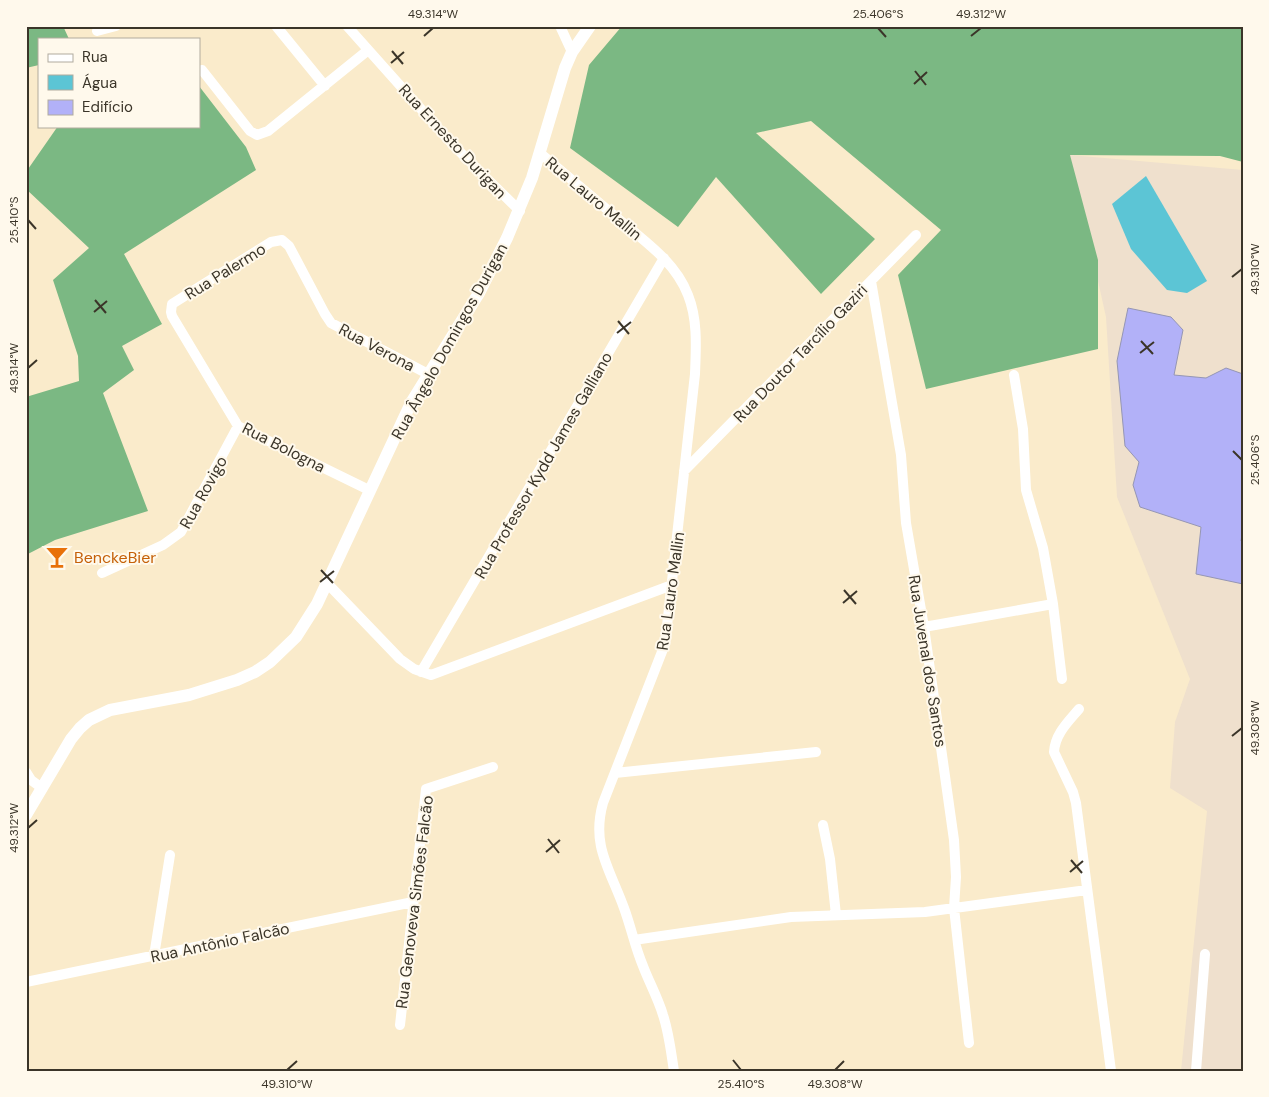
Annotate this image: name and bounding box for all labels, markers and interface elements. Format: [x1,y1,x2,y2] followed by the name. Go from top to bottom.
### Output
[408,6,459,22] text: 49.314°W
[853,6,903,22] text: 25.406°S
[956,6,1006,22] text: 49.312°W
[38,38,200,128] legend
[82,47,108,67] text: Rua
[82,73,117,93] text: Água
[394,80,511,203] street label: Rua Ernesto Durigan
[82,97,133,117] text: Edifício
[541,152,646,245] street label: Rua Lauro Mallin
[6,197,22,243] text: 25.410°S
[181,238,270,305] street label: Rua Palermo
[387,239,512,443] street label: Rua Ângelo Domingos Durigan
[1247,243,1263,295] text: 49.310°W
[729,280,872,427] street label: Rua Doutor Tarcílio Gaziri
[335,319,419,376] street label: Rua Verona
[6,342,22,393] text: 49.314°W
[470,348,617,582] street label: Rua Professor Kydd James Galliano
[239,418,329,477] street label: Rua Bologna
[1247,435,1263,485] text: 25.406°S
[175,452,232,532] street label: Rua Rovigo
[652,530,689,652] street label: Rua Lauro Mallin
[44,544,70,570] bar icon: BenckeBier
[74,547,156,568] place label: BenckeBier
[904,573,952,749] street label: Rua Juvenal dos Santos
[1247,700,1263,756] text: 49.308°W
[391,794,438,1010] street label: Rua Genoveva Simões Falcão
[6,803,22,853] text: 49.312°W
[149,918,291,967] street label: Rua Antônio Falcão
[261,1076,313,1092] text: 49.310°W
[718,1076,764,1092] text: 25.410°S
[807,1076,863,1092] text: 49.308°W

